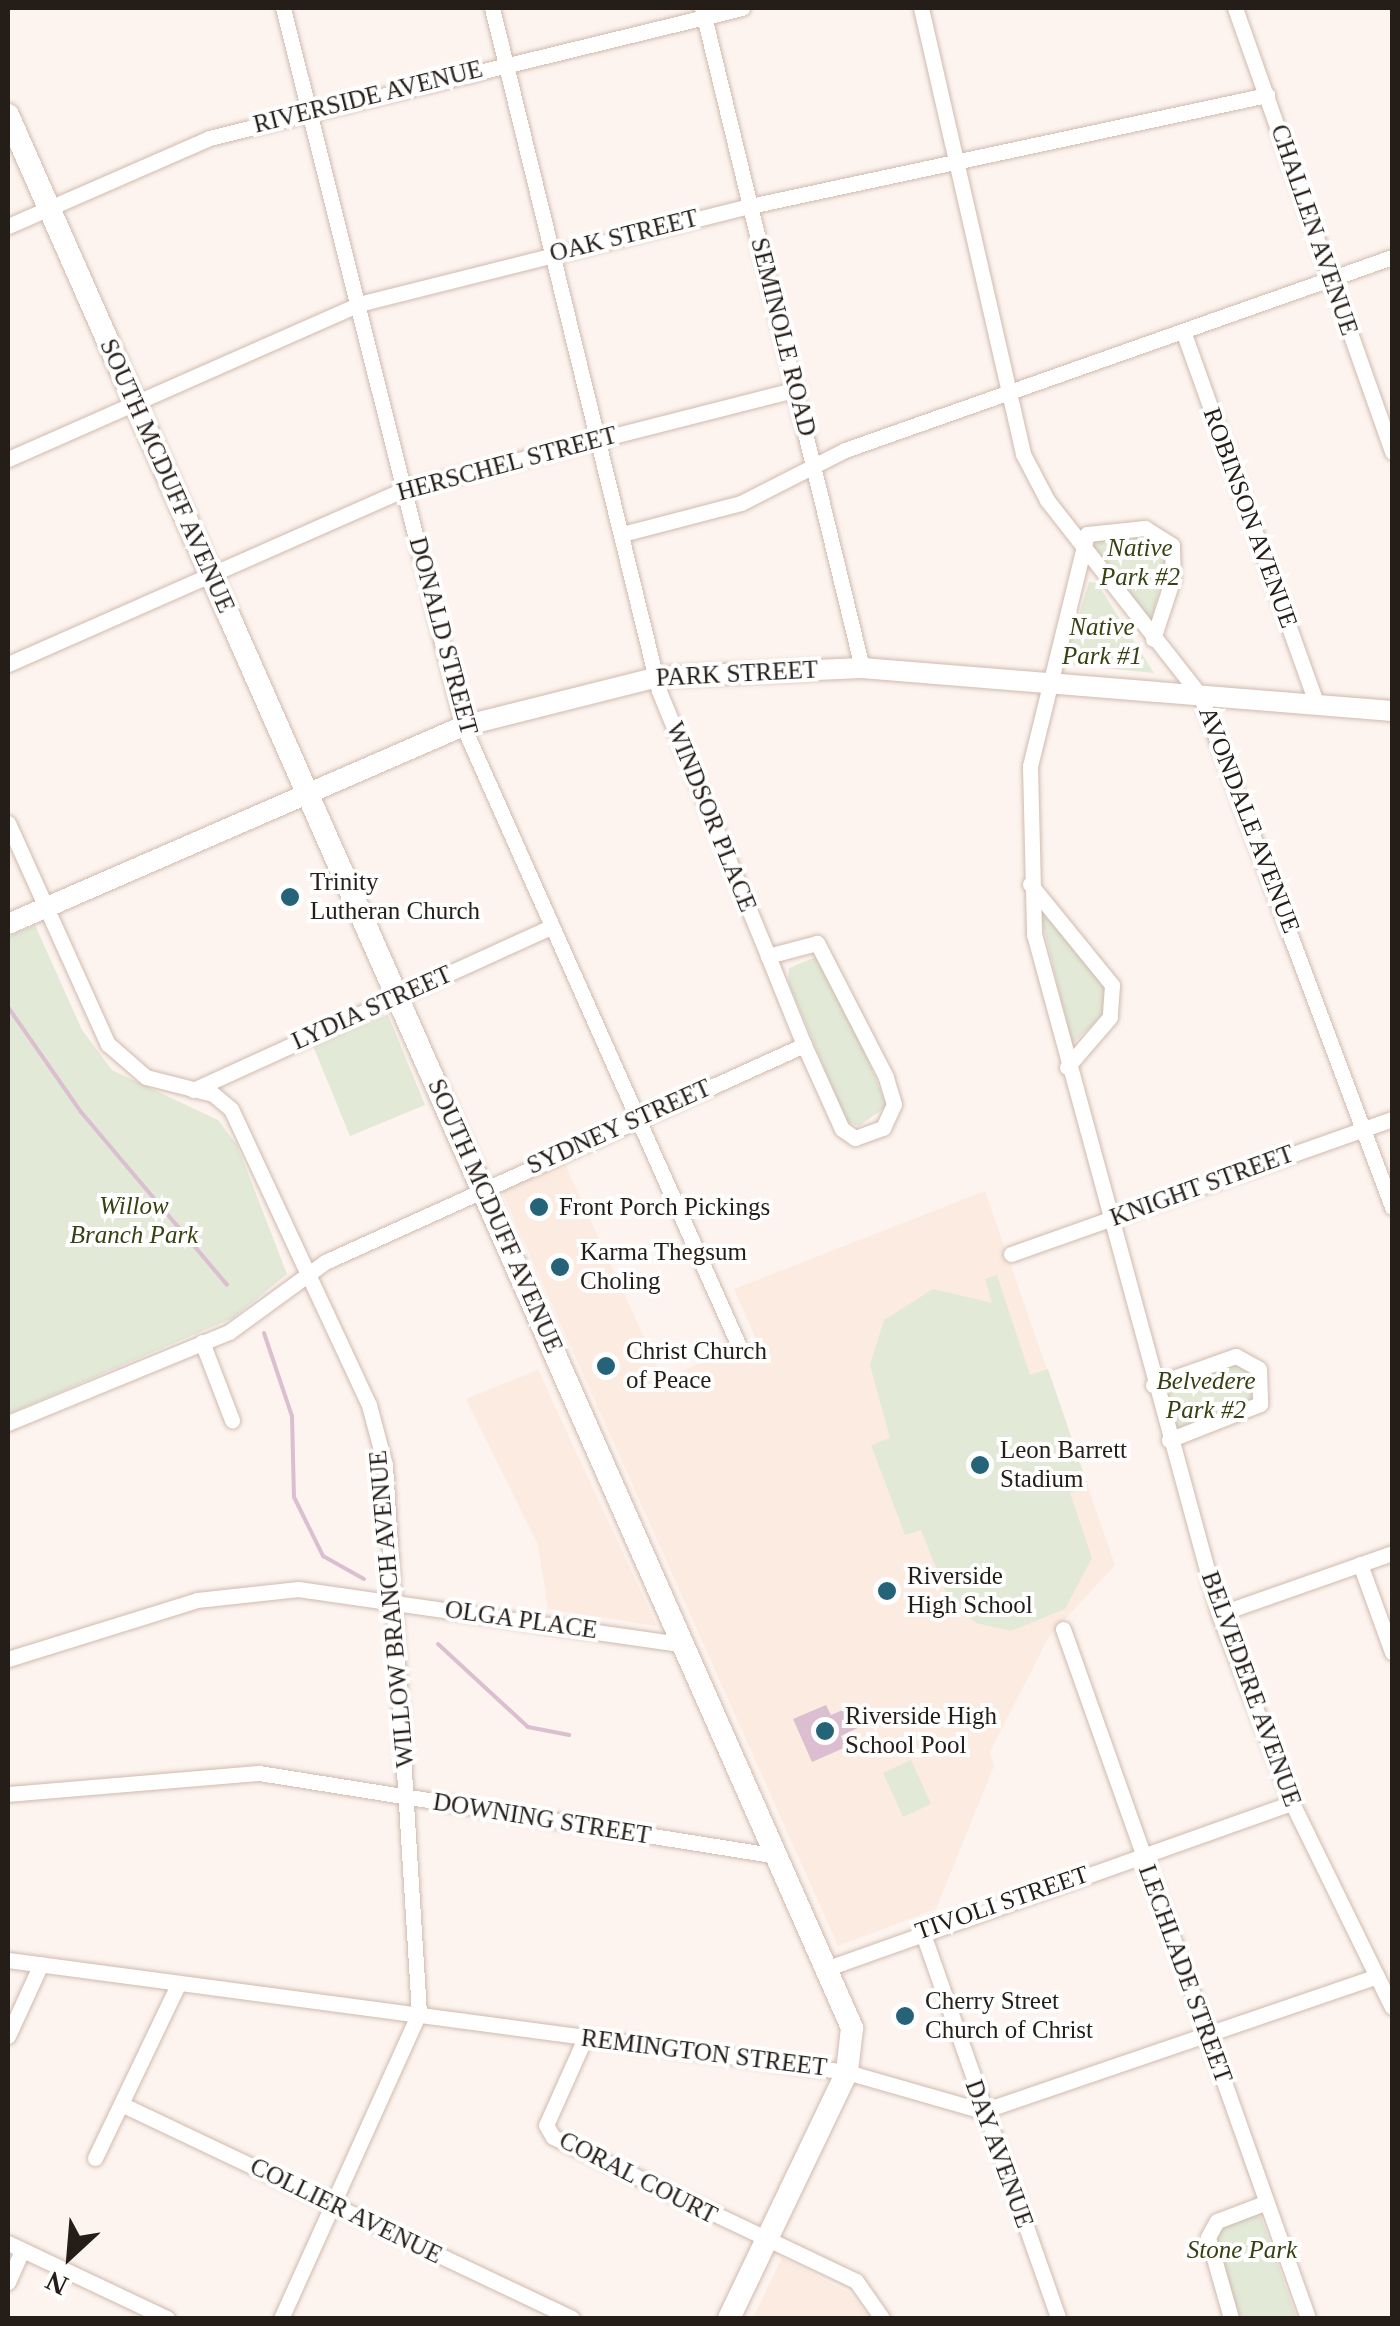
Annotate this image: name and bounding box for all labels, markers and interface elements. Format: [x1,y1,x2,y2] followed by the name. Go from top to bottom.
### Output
[250,54,486,140] street label: RIVERSIDE AVENUE
[1264,120,1364,340] street label: CHALLEN AVENUE
[547,203,701,269] street label: OAK STREET
[744,235,822,439] street label: SEMINOLE ROAD
[93,334,241,618] street label: SOUTH MCDUFF AVENUE
[1196,403,1304,633] street label: ROBINSON AVENUE
[393,420,621,508] street label: HERSCHEL STREET
[402,534,484,738] street label: DONALD STREET
[1100,534,1180,593] park label: Native Park #2
[1062,613,1142,672] park label: Native Park #1
[655,655,819,693] street label: PARK STREET
[1192,702,1306,938] street label: AVONDALE AVENUE
[659,718,763,916] street label: WINDSOR PLACE
[310,868,480,927] place label: Trinity Lutheran Church
[279,886,301,908] marker: Trinity Lutheran Church
[287,959,457,1057] street label: LYDIA STREET
[522,1073,716,1181] street label: SYDNEY STREET
[421,1074,569,1358] street label: SOUTH MCDUFF AVENUE
[1106,1139,1298,1233] street label: KNIGHT STREET
[70,1192,198,1251] park label: Willow Branch Park
[559,1192,770,1222] place label: Front Porch Pickings
[528,1196,550,1218] marker: Front Porch Pickings
[580,1238,747,1297] place label: Karma Thegsum Choling
[549,1256,571,1278] marker: Karma Thegsum Choling
[626,1337,767,1396] place label: Christ Church of Peace
[595,1355,617,1377] marker: Christ Church of Peace
[1157,1367,1255,1426] park label: Belvedere Park #2
[1000,1436,1127,1495] place label: Leon Barrett Stadium
[363,1448,421,1770] street label: WILLOW BRANCH AVENUE
[969,1454,991,1476] marker: Leon Barrett Stadium
[907,1562,1033,1621] place label: Riverside High School
[1194,1567,1308,1811] street label: BELVEDERE AVENUE
[876,1580,898,1602] marker: Riverside High School
[442,1594,600,1646] street label: OLGA PLACE
[845,1702,997,1761] place label: Riverside High School Pool
[814,1720,836,1742] marker: Riverside High School Pool
[431,1787,653,1851] street label: DOWNING STREET
[911,1859,1093,1947] street label: TIVOLI STREET
[1132,1861,1238,2087] street label: LECHLADE STREET
[925,1987,1093,2046] place label: Cherry Street Church of Christ
[894,2005,916,2027] marker: Cherry Street Church of Christ
[579,2023,829,2083] street label: REMINGTON STREET
[958,2075,1040,2233] street label: DAY AVENUE
[554,2125,722,2231] street label: CORAL COURT
[244,2151,448,2271] street label: COLLIER AVENUE
[20,2206,120,2306] north arrow
[1187,2235,1297,2265] park label: Stone Park
[41,2265,73,2302] text: N

